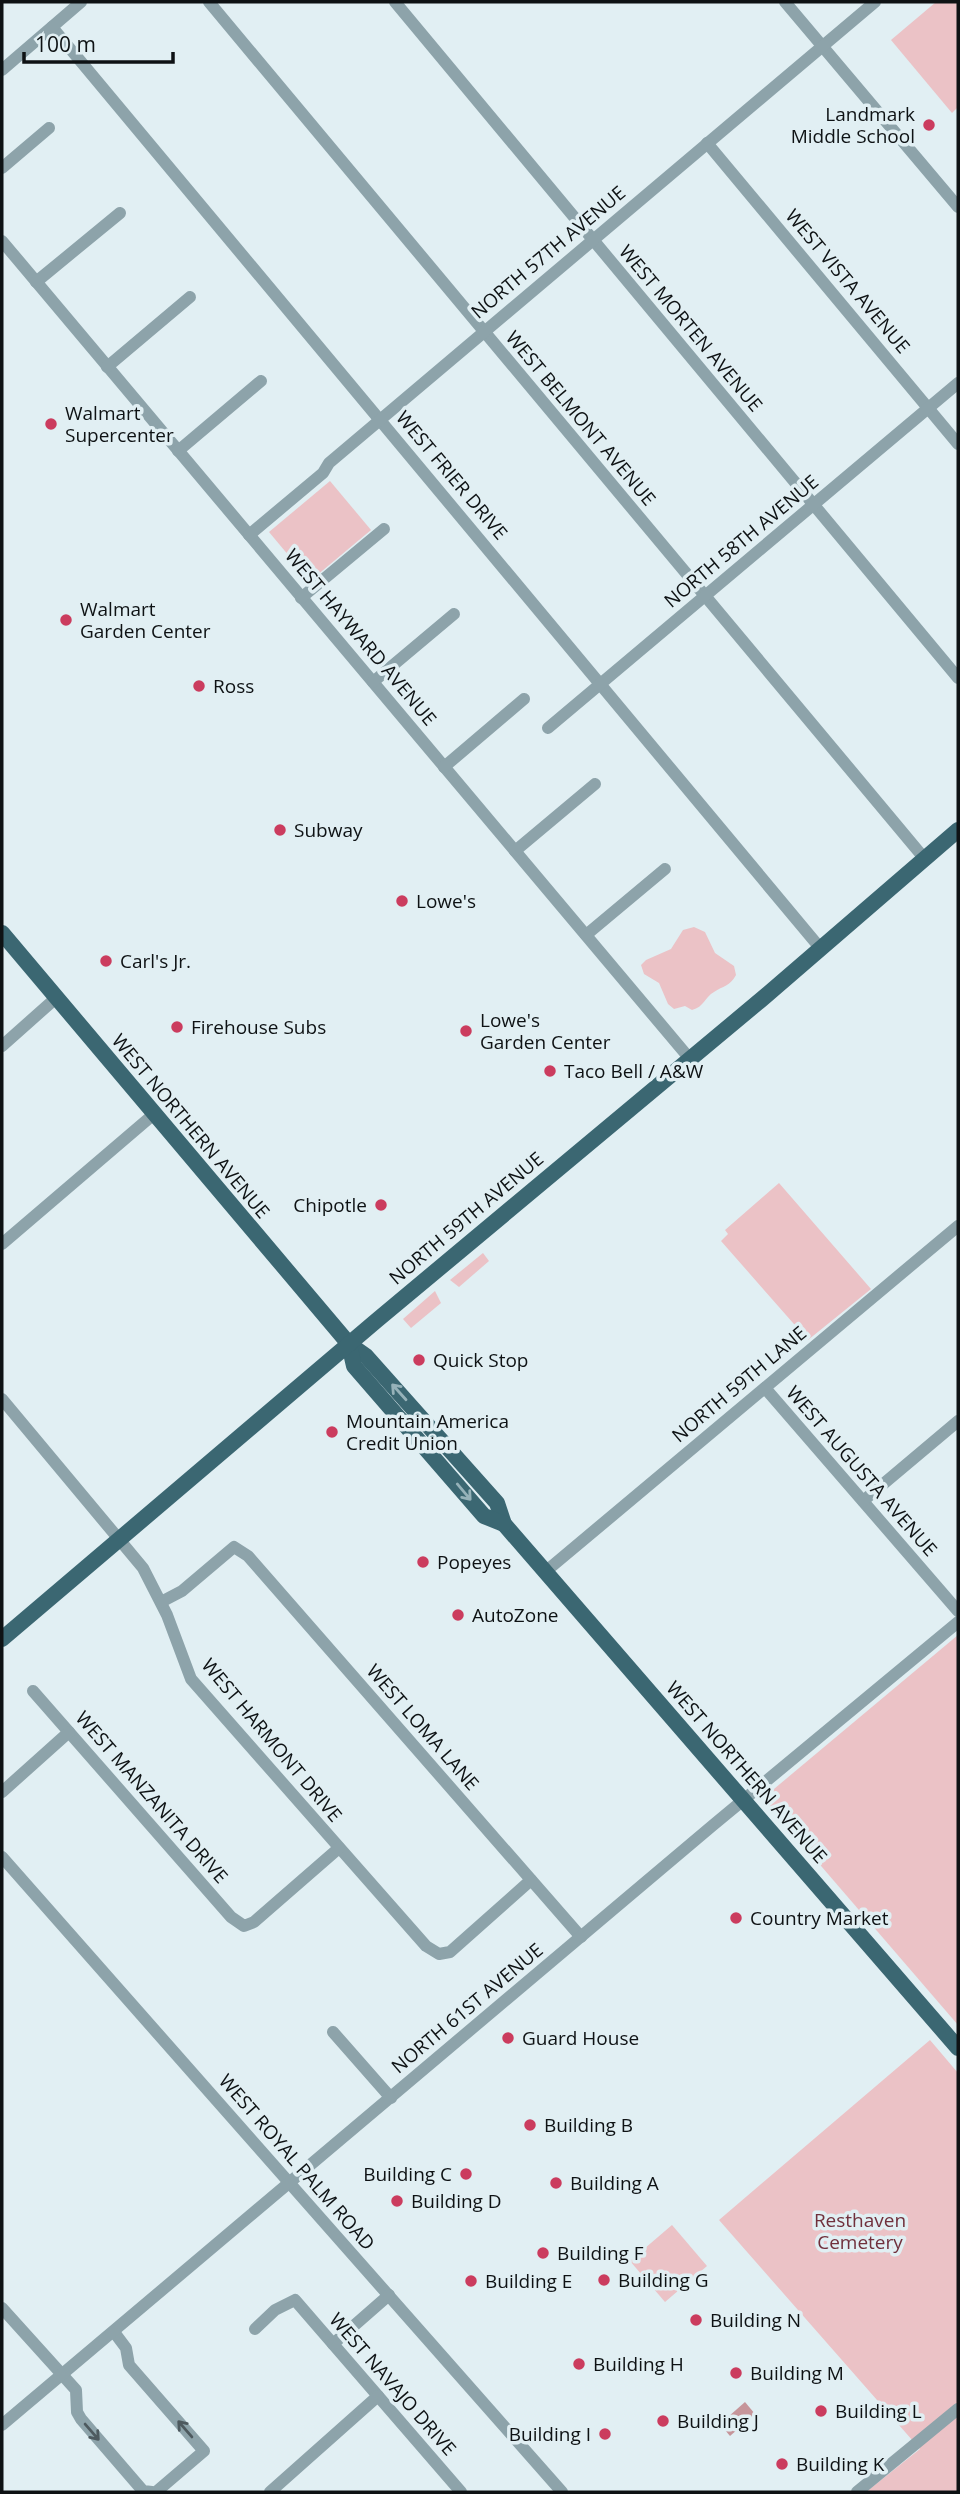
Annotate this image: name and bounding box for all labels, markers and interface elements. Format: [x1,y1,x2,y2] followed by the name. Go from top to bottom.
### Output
[24,21,173,65] scale bar
[35,30,96,58] text: 100 m
[791,101,915,149] place label: Landmark Middle School
[921,117,937,133] marker: Landmark Middle School
[465,180,631,324] street label: NORTH 57TH AVENUE
[780,203,916,359] street label: WEST VISTA AVENUE
[613,239,769,417] street label: WEST MORTEN AVENUE
[500,325,662,511] street label: WEST BELMONT AVENUE
[65,400,174,448] place label: Walmart Supercenter
[390,405,514,545] street label: WEST FRIER DRIVE
[43,416,59,432] marker: Walmart Supercenter
[658,469,824,613] street label: NORTH 58TH AVENUE
[279,543,443,731] street label: WEST HAYWARD AVENUE
[80,596,211,644] place label: Walmart Garden Center
[58,612,74,628] marker: Walmart Garden Center
[213,673,254,699] place label: Ross
[191,678,207,694] marker: Ross
[294,817,363,843] place label: Subway
[272,822,288,838] marker: Subway
[416,888,476,914] place label: Lowe's
[394,893,410,909] marker: Lowe's
[120,948,191,974] place label: Carl's Jr.
[98,953,114,969] marker: Carl's Jr.
[480,1007,611,1055] place label: Lowe's Garden Center
[191,1014,326,1040] place label: Firehouse Subs
[169,1019,185,1035] marker: Firehouse Subs
[458,1023,474,1039] marker: Lowe's Garden Center
[106,1028,276,1224] street label: WEST NORTHERN AVENUE
[564,1058,704,1084] place label: Taco Bell / A&W
[542,1063,558,1079] marker: Taco Bell / A&W
[383,1146,549,1290] street label: NORTH 59TH AVENUE
[293,1192,367,1218] place label: Chipotle
[373,1197,389,1213] marker: Chipotle
[666,1320,812,1448] street label: NORTH 59TH LANE
[433,1347,529,1373] place label: Quick Stop
[411,1352,427,1368] marker: Quick Stop
[781,1380,943,1562] street label: WEST AUGUSTA AVENUE
[391,1384,407,1402] one-way arrow
[346,1408,509,1456] place label: Mountain America Credit Union
[324,1424,340,1440] marker: Mountain America Credit Union
[456,1483,472,1501] one-way arrow
[437,1549,511,1575] place label: Popeyes
[415,1554,431,1570] marker: Popeyes
[472,1602,559,1628] place label: AutoZone
[450,1607,466,1623] marker: AutoZone
[196,1653,348,1827] street label: WEST HARMONT DRIVE
[361,1658,485,1796] street label: WEST LOMA LANE
[661,1675,833,1869] street label: WEST NORTHERN AVENUE
[70,1705,234,1889] street label: WEST MANZANITA DRIVE
[750,1905,889,1931] place label: Country Market
[728,1910,744,1926] marker: Country Market
[386,1937,548,2079] street label: NORTH 61ST AVENUE
[522,2025,639,2051] place label: Guard House
[500,2030,516,2046] marker: Guard House
[213,2068,381,2256] street label: WEST ROYAL PALM ROAD
[544,2112,633,2138] place label: Building B
[522,2117,538,2133] marker: Building B
[363,2161,452,2187] place label: Building C
[458,2166,474,2182] marker: Building C
[570,2170,659,2196] place label: Building A
[548,2175,564,2191] marker: Building A
[411,2188,502,2214] place label: Building D
[389,2193,405,2209] marker: Building D
[814,2207,906,2255] park label: Resthaven Cemetery
[557,2240,644,2266] place label: Building F
[535,2245,551,2261] marker: Building F
[618,2267,709,2293] place label: Building G
[485,2268,572,2294] place label: Building E
[596,2272,612,2288] marker: Building G
[463,2273,479,2289] marker: Building E
[324,2307,462,2461] street label: WEST NAVAJO DRIVE
[710,2307,801,2333] place label: Building N
[688,2312,704,2328] marker: Building N
[593,2351,684,2377] place label: Building H
[571,2356,587,2372] marker: Building H
[750,2360,844,2386] place label: Building M
[728,2365,744,2381] marker: Building M
[835,2398,922,2424] place label: Building L
[813,2403,829,2419] marker: Building L
[677,2408,759,2434] place label: Building J
[655,2413,671,2429] marker: Building J
[177,2420,193,2438] one-way arrow
[509,2421,591,2447] place label: Building I
[84,2423,100,2441] one-way arrow
[597,2426,613,2442] marker: Building I
[796,2451,885,2477] place label: Building K
[774,2456,790,2472] marker: Building K

